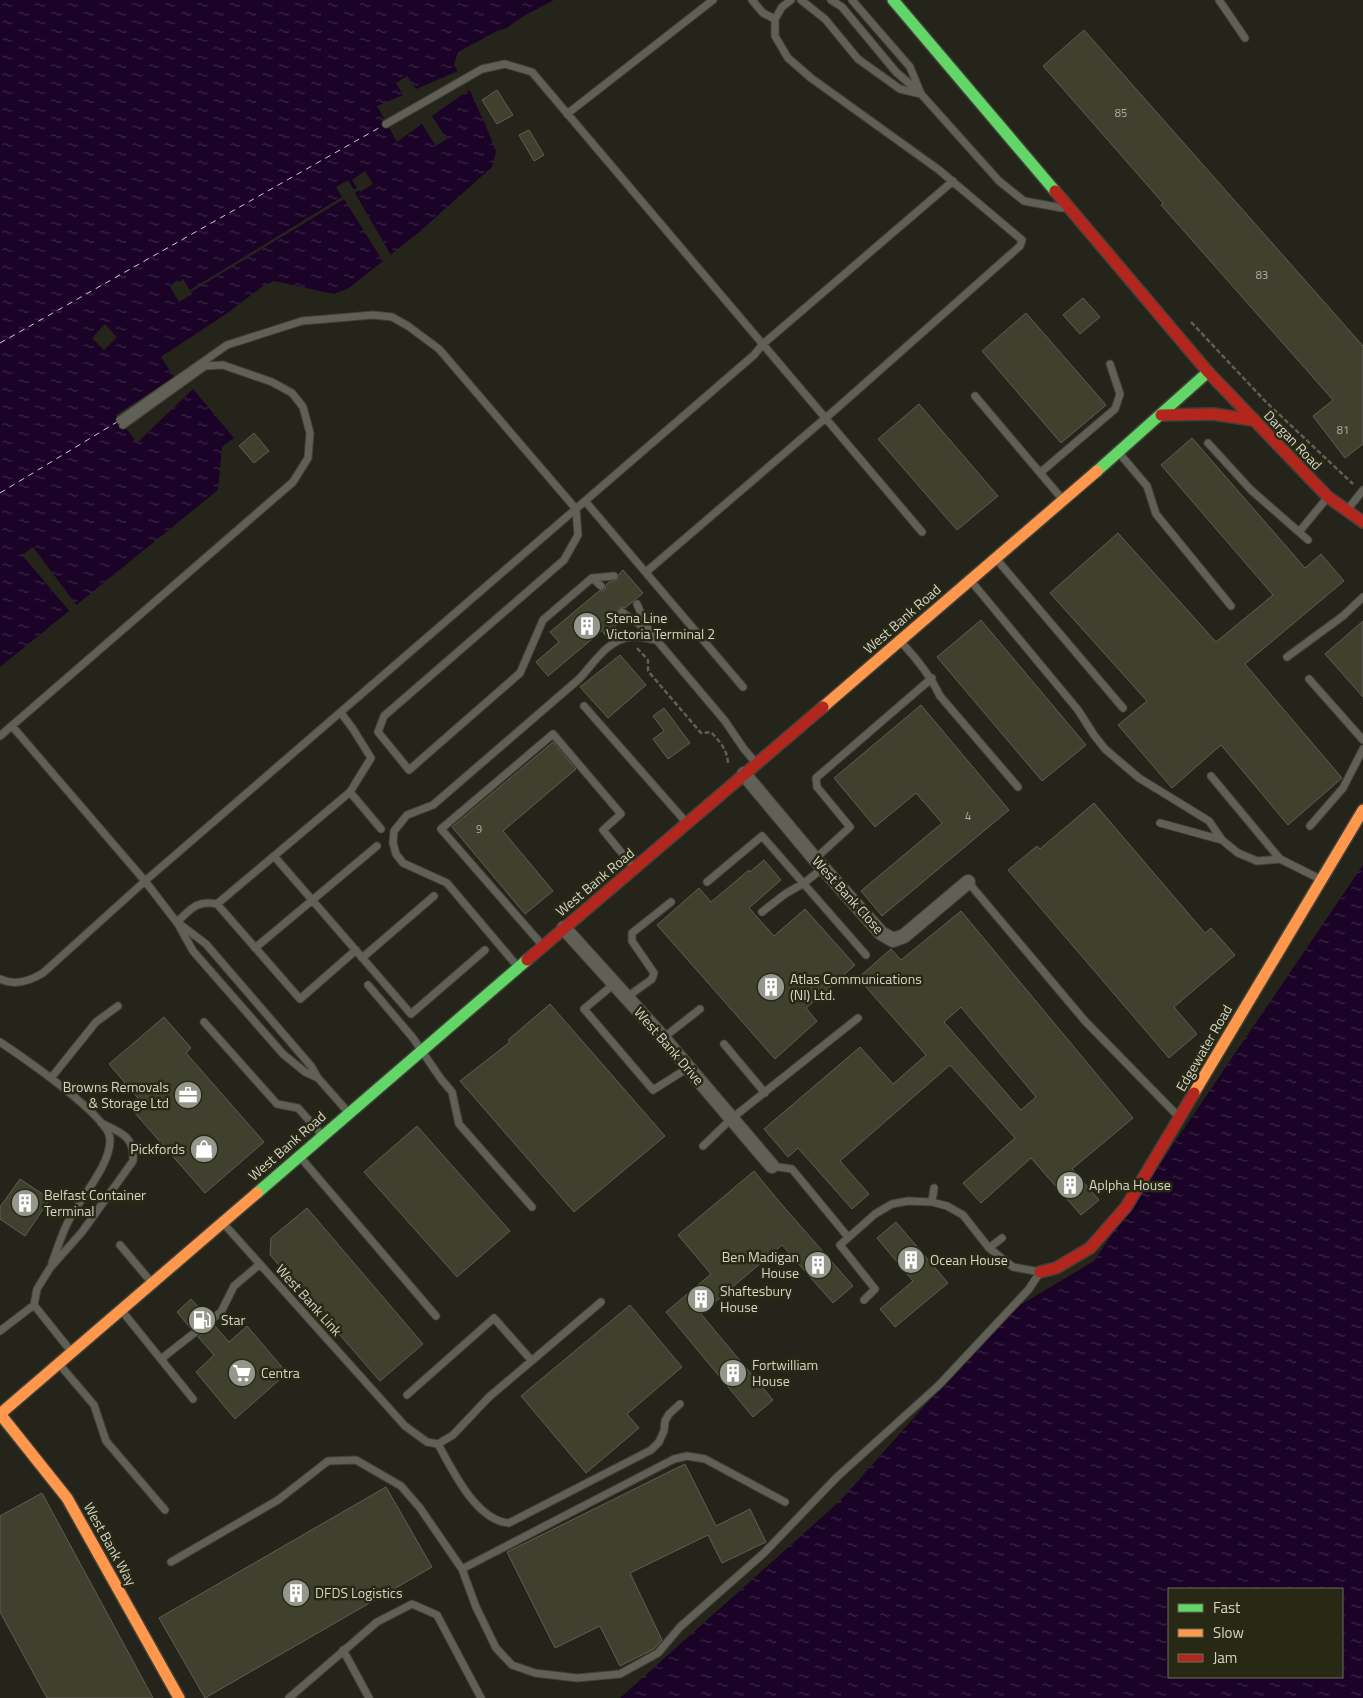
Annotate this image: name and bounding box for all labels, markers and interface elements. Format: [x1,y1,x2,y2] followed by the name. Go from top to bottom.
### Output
[1115,105,1127,121] house number: 85
[1256,267,1268,283] house number: 83
[1259,405,1327,474] street label: Dargan Road
[1337,422,1349,438] house number: 81
[858,579,945,658] street label: West Bank Road
[606,607,715,644] place label: Stena Line Victoria Terminal 2
[572,611,602,641] building icon: Stena Line Victoria Terminal 2
[965,808,971,824] house number: 4
[476,821,482,837] house number: 9
[551,842,639,921] street label: West Bank Road
[808,851,889,938] street label: West Bank Close
[790,968,922,1005] place label: Atlas Communications (NI) Ltd.
[756,972,786,1002] building icon: Atlas Communications (NI) Ltd.
[1170,1000,1237,1095] street label: Edgewater Road
[630,1002,709,1089] street label: West Bank Drive
[63,1076,169,1113] place label: Browns Removals & Storage Ltd
[173,1080,203,1110] office icon: Browns Removals & Storage Ltd
[243,1106,330,1185] street label: West Bank Road
[189,1134,219,1164] shop icon: Pickfords
[130,1138,185,1159] place label: Pickfords
[1055,1170,1085,1200] building icon: Aplpha House
[1089,1174,1171,1195] place label: Aplpha House
[44,1184,146,1221] place label: Belfast Container Terminal
[10,1188,40,1218] building icon: Belfast Container Terminal
[896,1245,926,1275] building icon: Ocean House
[722,1246,799,1283] place label: Ben Madigan House
[930,1249,1008,1270] place label: Ocean House
[803,1250,833,1280] building icon: Ben Madigan House
[271,1259,348,1341] street label: West Bank Link
[720,1280,792,1317] place label: Shaftesbury House
[686,1284,716,1314] building icon: Shaftesbury House
[187,1305,217,1335] fuel station icon: Star
[221,1309,245,1330] place label: Star
[752,1354,818,1391] place label: Fortwilliam House
[227,1358,257,1388] supermarket icon: Centra
[718,1358,748,1388] building icon: Fortwilliam House
[261,1362,300,1383] place label: Centra
[79,1498,142,1590] street label: West Bank Way
[281,1578,311,1608] building icon: DFDS Logistics
[315,1582,403,1603] place label: DFDS Logistics
[1168,1588,1343,1678] legend
[1213,1596,1241,1619] text: Fast
[1213,1621,1244,1644] text: Slow
[1213,1646,1237,1669] text: Jam

